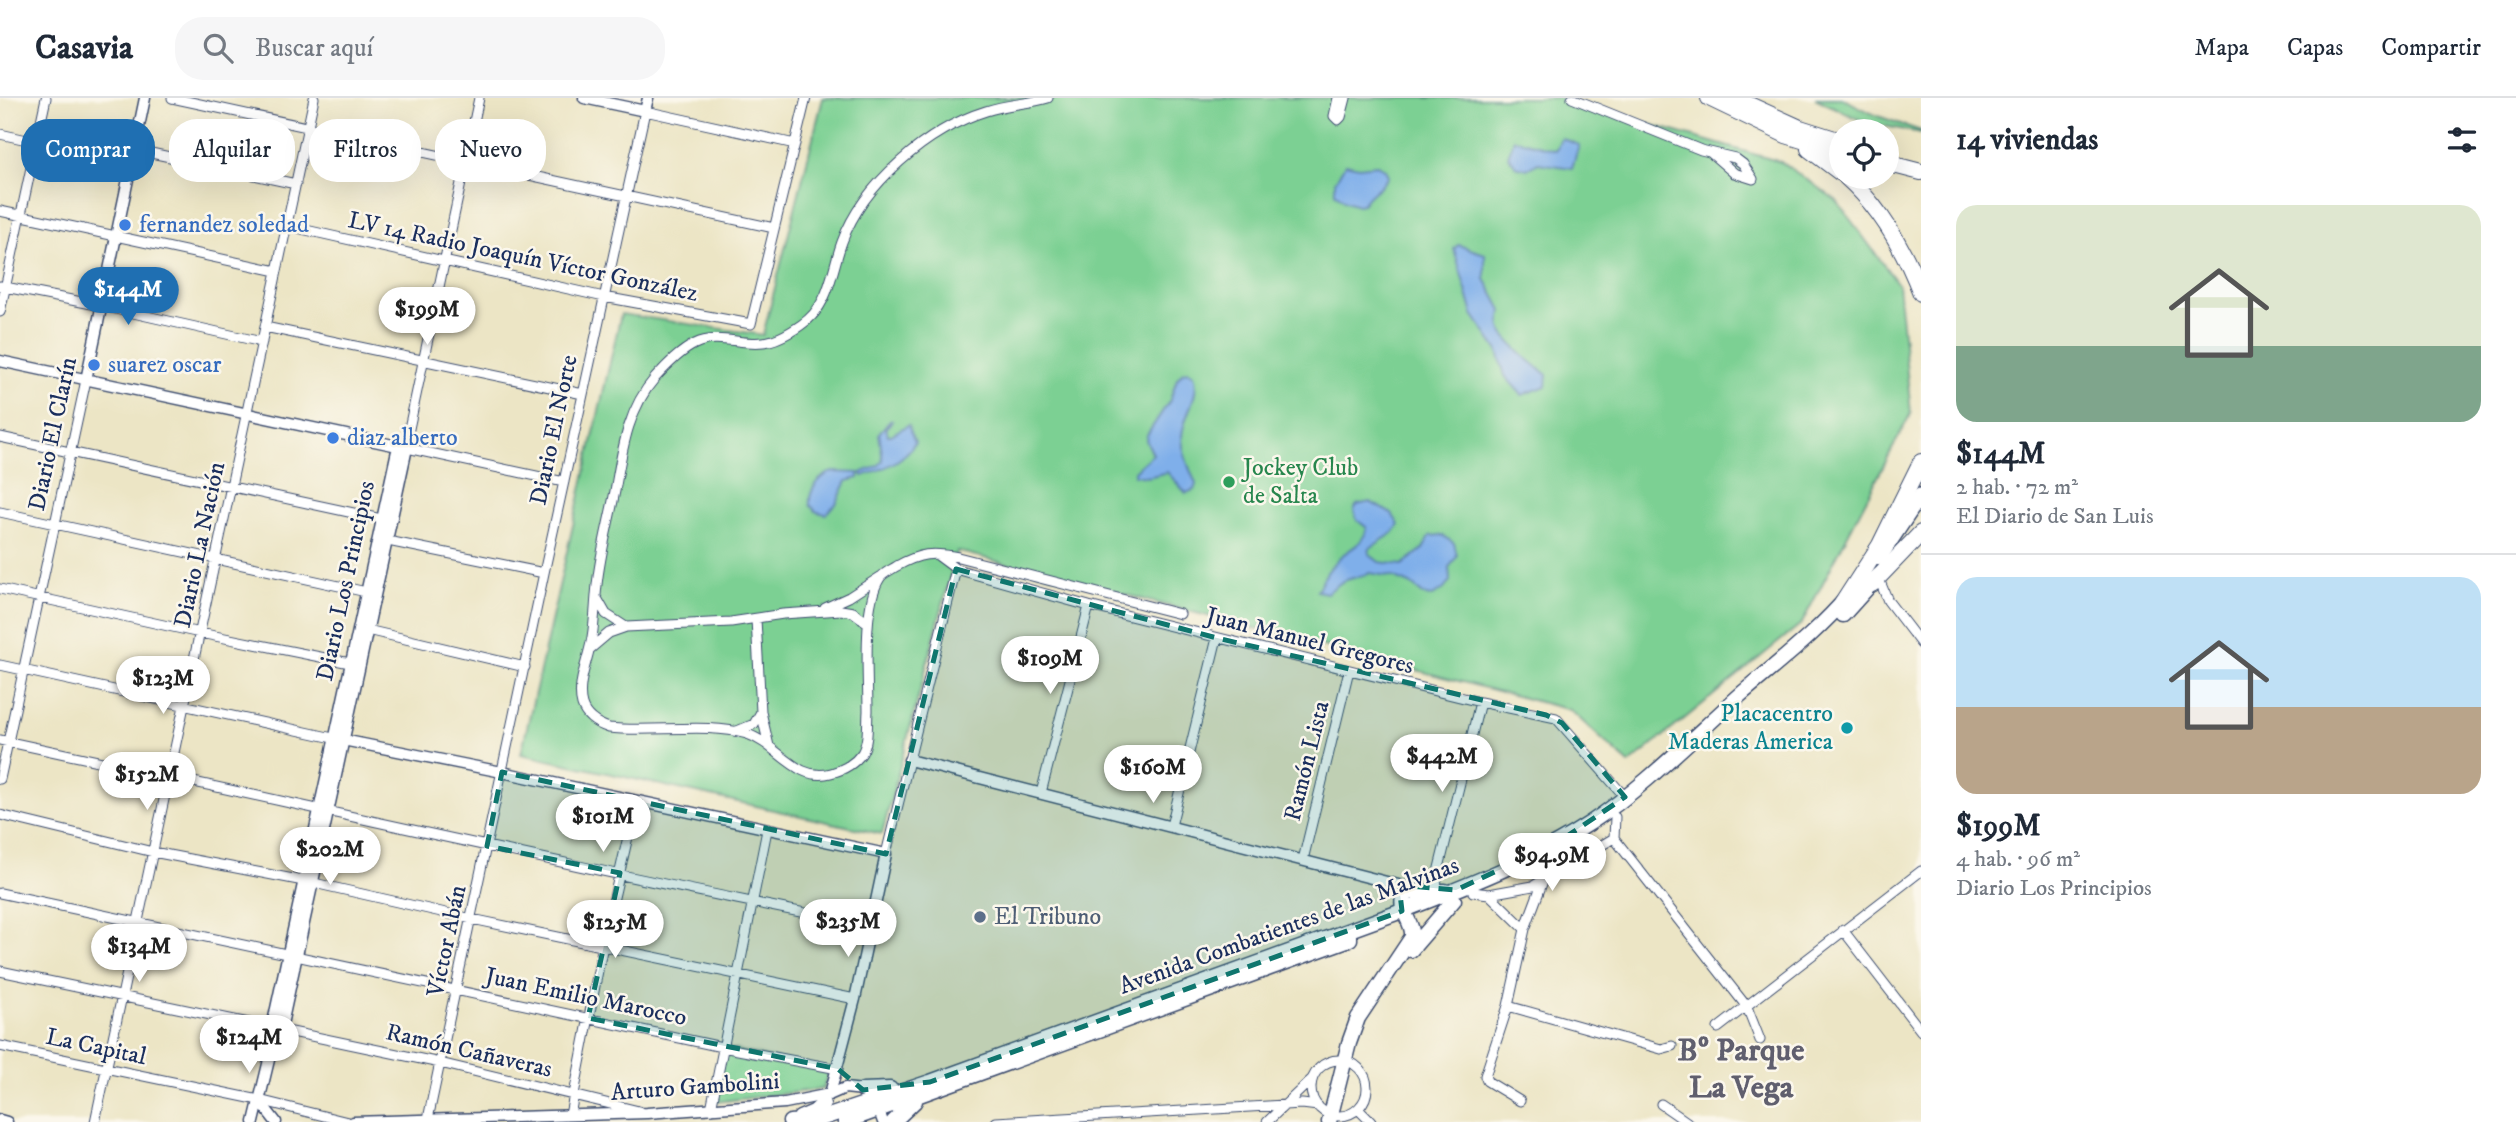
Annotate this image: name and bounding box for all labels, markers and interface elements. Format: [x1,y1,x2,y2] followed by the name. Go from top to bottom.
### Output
[175,17,665,80] search box
[35,28,133,69] text: Casavia
[199,29,237,67] icon: search
[255,32,373,65] text: Buscar aquí
[2195,33,2249,63] text: Mapa
[2287,33,2343,63] text: Capas
[2381,33,2481,63] text: Compartir
[21,119,155,182] chip: Comprar
[169,119,295,182] chip: Alquilar
[309,119,421,182] chip: Filtros
[435,119,546,182] chip: Nuevo
[1829,119,1899,189] map controls
[1829,119,1899,189] button: locate
[2443,121,2481,159] icon: filters
[1956,122,2098,159] text: 14 viviendas
[345,205,701,309] street label: LV 14 Radio Joaquín Víctor González
[139,210,309,240] place label: fernandez soledad
[117,217,133,233] marker: fernandez soledad
[2156,250,2282,376] icon: home
[79,268,177,327] pin: $144M
[94,275,162,304] text: $144M
[378,288,476,347] pin: $199M
[395,295,459,324] text: $199M
[108,350,221,380] place label: suarez oscar
[523,352,585,508] street label: Diario El Norte
[22,354,84,514] street label: Diario El Clarín
[86,357,102,373] marker: suarez oscar
[347,423,458,453] place label: diaz alberto
[325,430,341,446] marker: diaz alberto
[1956,436,2045,473] text: $144M
[1241,453,1358,511] place label: Jockey Club de Salta
[168,459,232,631] street label: Diario La Nación
[1956,473,2078,502] text: 2 hab. · 72 m²
[1221,474,1237,490] marker: Jockey Club de Salta
[310,478,382,684] street label: Diario Los Principios
[1956,502,2154,531] text: El Diario de San Luis
[1201,600,1417,681] street label: Juan Manuel Gregores
[2156,622,2282,748] icon: home
[1001,636,1099,696] pin: $109M
[1017,644,1083,673] text: $109M
[114,656,212,716] pin: $123M
[132,664,194,693] text: $123M
[1278,697,1337,824] street label: Ramón Lista
[1668,699,1834,757] place label: Placacentro Maderas America
[1839,720,1855,736] marker: Placacentro Maderas America
[1393,734,1491,794] pin: $442M
[1406,742,1478,771] text: $442M
[1104,746,1202,805] pin: $160M
[98,752,196,812] pin: $152M
[1120,753,1186,782] text: $160M
[115,760,179,789] text: $152M
[554,794,652,854] pin: $101M
[572,802,634,831] text: $101M
[1956,808,2041,845] text: $199M
[281,828,379,887] pin: $202M
[1495,834,1609,893] pin: $94.9M
[296,835,364,864] text: $202M
[1514,841,1590,870] text: $94.9M
[1956,845,2080,874] text: 4 hab. · 96 m²
[1115,850,1463,1002] street label: Avenida Combatientes de las Malvinas
[1956,874,2152,903] text: Diario Los Principios
[420,882,474,1001] street label: Víctor Abán
[566,900,664,960] pin: $125M
[799,900,897,959] pin: $235M
[994,902,1101,932] place label: El Tribuno
[816,907,880,936] text: $235M
[583,908,647,937] text: $125M
[972,909,988,925] marker: El Tribuno
[90,924,188,984] pin: $134M
[107,932,171,961] text: $134M
[481,961,689,1033] street label: Juan Emilio Marocco
[200,1016,298,1075] pin: $124M
[383,1017,555,1085] street label: Ramón Cañaveras
[43,1022,150,1072] street label: La Capital
[216,1023,282,1052] text: $124M
[1677,1031,1805,1108] district label: Bº Parque La Vega
[610,1066,780,1108] street label: Arturo Gambolini

